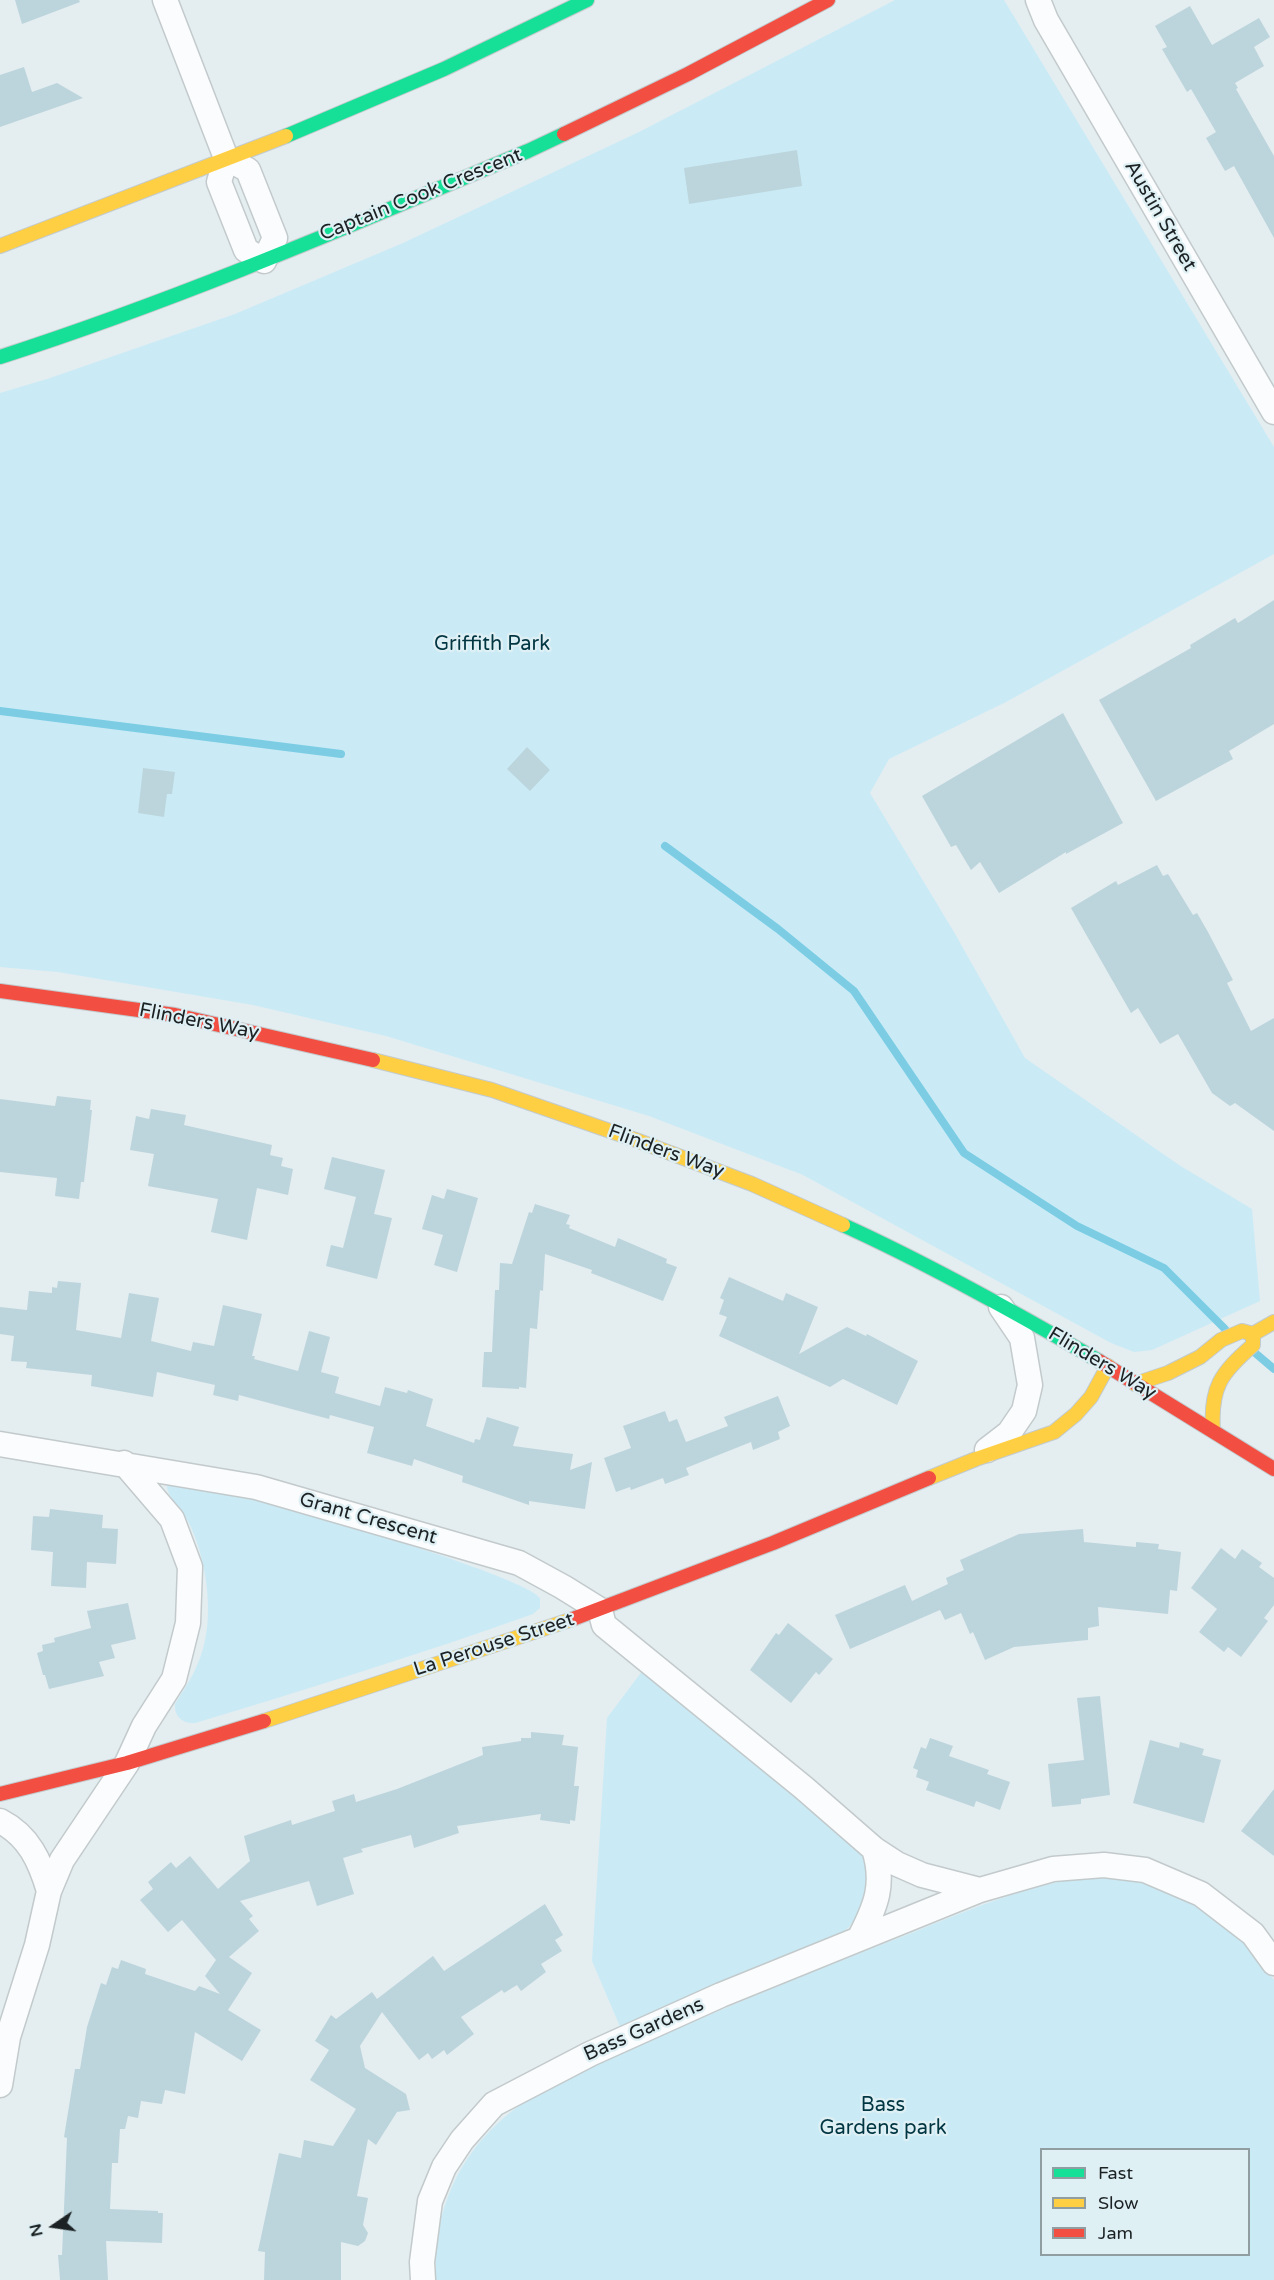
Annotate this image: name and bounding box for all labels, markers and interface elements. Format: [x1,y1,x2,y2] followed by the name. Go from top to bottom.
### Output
[316,143,526,247] street label: Captain Cook Crescent
[1119,157,1201,275] street label: Austin Street
[434,633,550,657] park label: Griffith Park
[137,999,261,1045] street label: Flinders Way
[605,1120,727,1184] street label: Flinders Way
[1044,1322,1160,1406] street label: Flinders Way
[296,1488,440,1550] street label: Grant Crescent
[411,1608,577,1682] street label: La Perouse Street
[580,1993,708,2067] street label: Bass Gardens
[819,2094,947,2141] park label: Bass Gardens park
[1040,2148,1250,2256] legend
[1098,2162,1133,2184] text: Fast
[1098,2192,1139,2214] text: Slow
[24,2196,84,2256] north arrow
[25,2222,48,2239] text: N
[1098,2222,1133,2244] text: Jam

